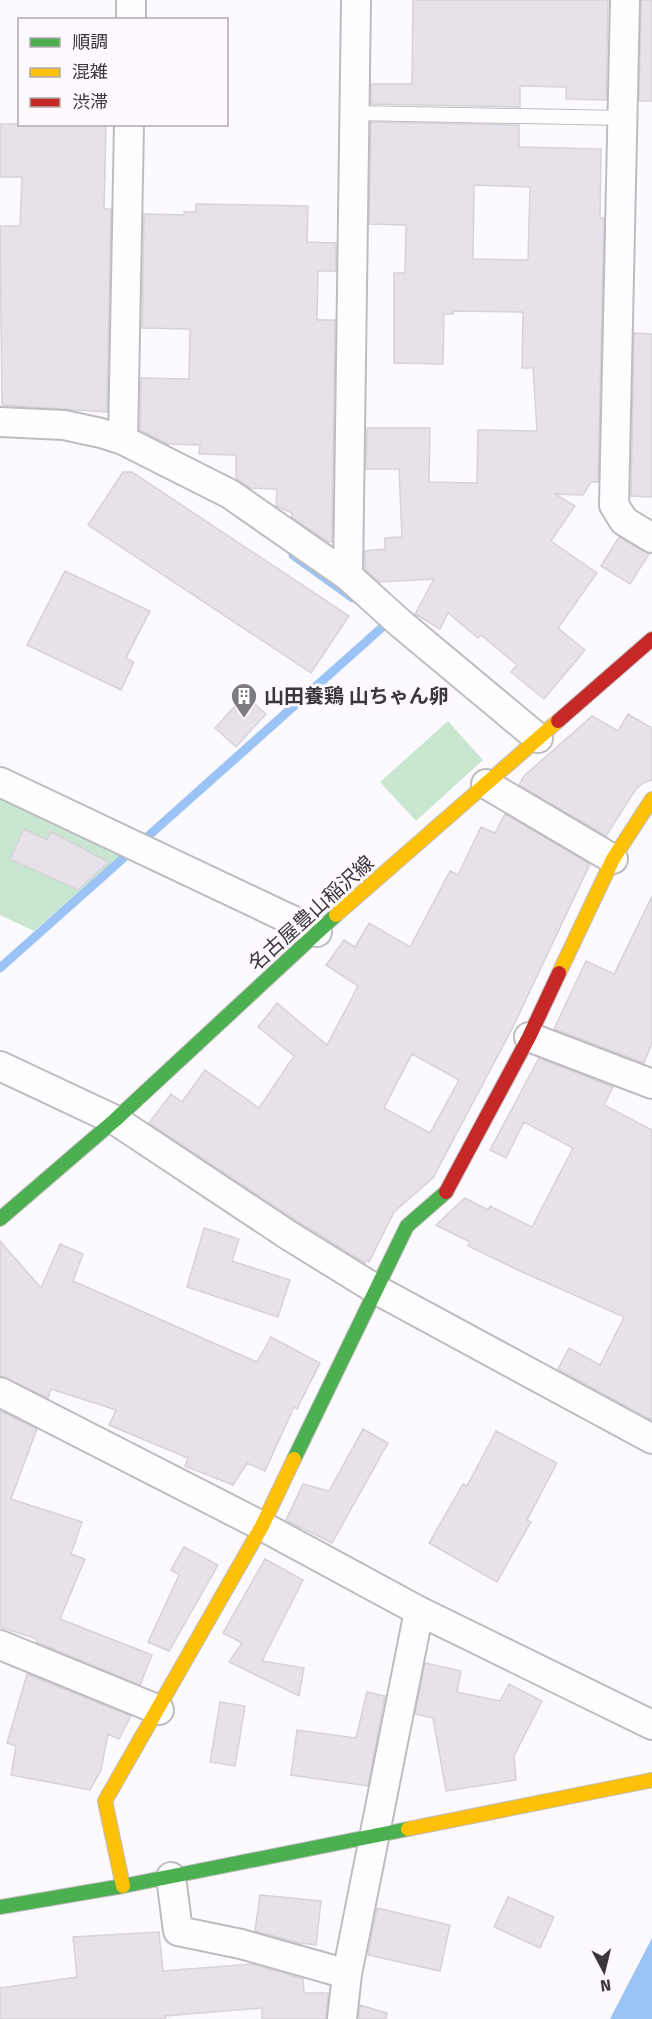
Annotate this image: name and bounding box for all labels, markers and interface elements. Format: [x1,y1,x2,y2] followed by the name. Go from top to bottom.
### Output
[18,18,228,126] legend
[72,31,108,53] text: 順調
[72,61,108,83] text: 混雑
[72,91,108,113] text: 渋滞
[229,681,259,719] building icon: 山田養鶏 山ちゃん卵
[264,684,449,708] place label: 山田養鶏 山ちゃん卵
[244,851,378,975] street label: 名古屋豊山稲沢線
[574,1941,634,2001] north arrow
[599,1975,612,1995] text: N

